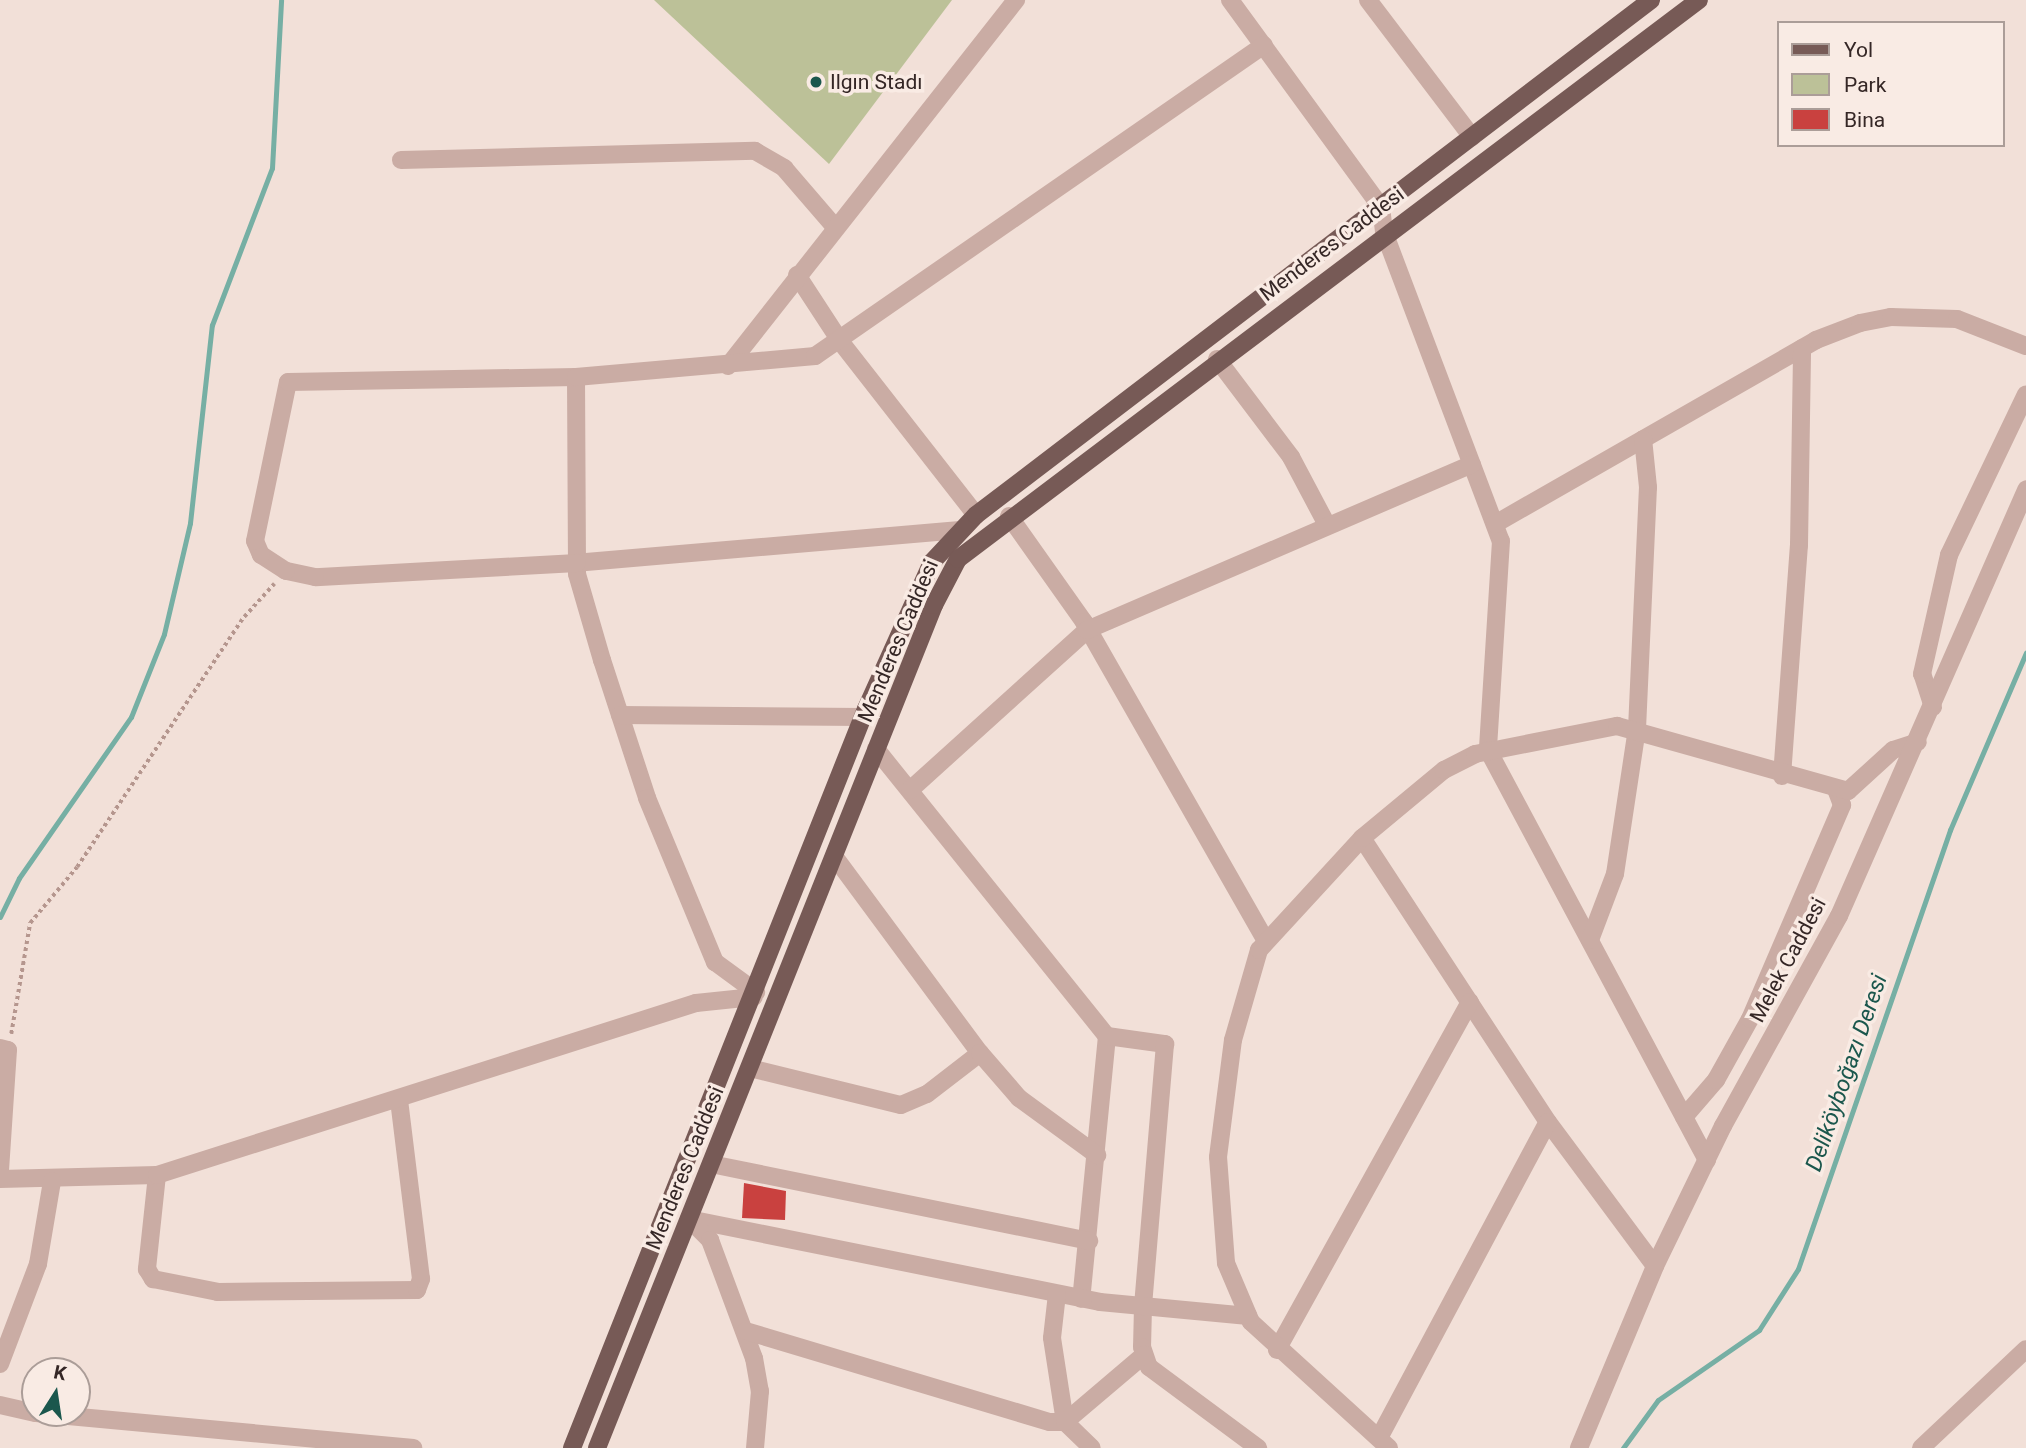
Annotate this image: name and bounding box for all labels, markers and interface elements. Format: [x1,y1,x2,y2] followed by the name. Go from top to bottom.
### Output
[1778,21,2005,147] legend
[1844,38,1873,62] text: Yol
[830,69,922,95] place label: Ilgın Stadı
[1844,73,1886,97] text: Park
[808,74,824,90] marker: Ilgın Stadı
[1844,108,1885,132] text: Bina
[1255,182,1409,306] street label: Menderes Caddesi
[852,556,944,726] street label: Menderes Caddesi
[1745,893,1831,1027] street label: Melek Caddesi
[1800,971,1894,1175] water label: Deliköyboğazı Deresi
[641,1083,729,1253] street label: Menderes Caddesi
[21,1357,91,1427] north arrow
[52,1360,68,1385] text: K

